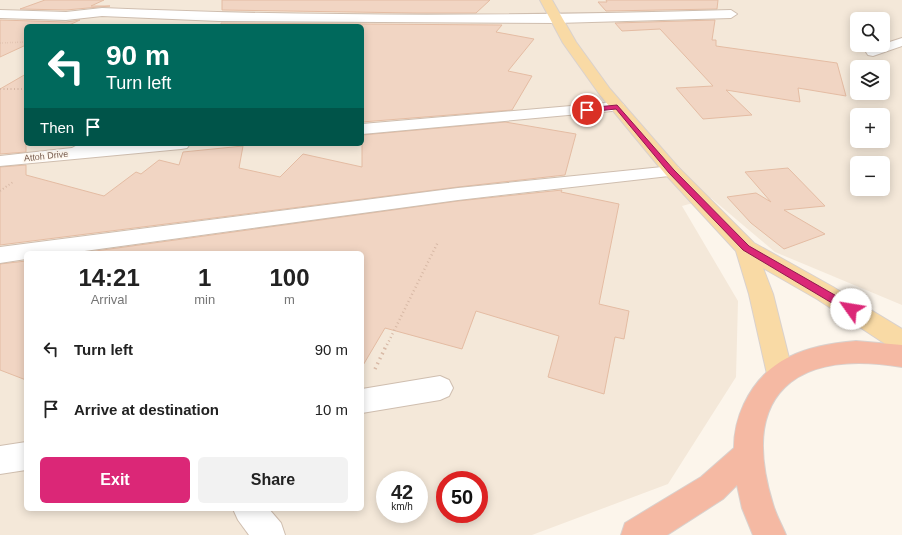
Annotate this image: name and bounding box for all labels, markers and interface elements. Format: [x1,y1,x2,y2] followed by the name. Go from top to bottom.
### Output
[850,12,890,196] map controls
[850,12,890,52] button: search
[40,40,92,92] icon: left
[106,40,170,71] text: 90 m
[850,60,890,100] button: layers
[106,73,171,93] text: Turn left
[570,93,604,127] pin
[576,99,598,121] icon: arrive
[850,108,890,148] button: +
[82,116,104,138] icon: arrive
[40,119,74,136] text: Then
[23,149,69,163] street label: Attoh Drive
[850,156,890,196] button: −
[78,264,140,291] text: 14:21
[198,264,211,291] text: 1
[270,264,310,291] text: 100
[830,288,872,330] position arrow
[91,292,128,307] text: Arrival
[194,292,215,307] text: min
[284,292,295,307] text: m
[40,338,62,360] icon: left
[74,341,133,358] text: Turn left
[315,341,348,358] text: 90 m
[40,398,62,420] icon: arrive
[74,401,219,418] text: Arrive at destination
[315,401,348,418] text: 10 m
[40,457,190,503] button: Exit
[198,457,348,503] button: Share
[436,471,488,523] speed limit sign: 50
[391,481,413,503] text: 42
[391,501,413,512] text: km/h

